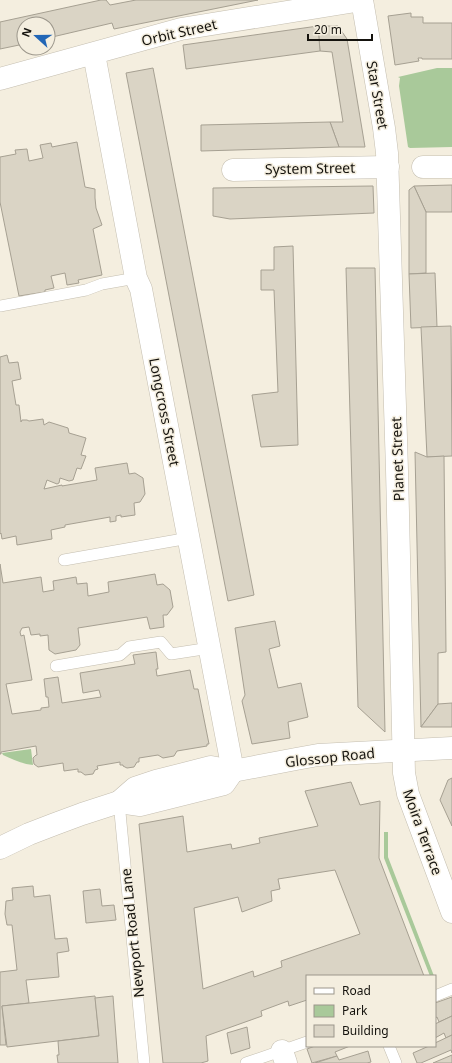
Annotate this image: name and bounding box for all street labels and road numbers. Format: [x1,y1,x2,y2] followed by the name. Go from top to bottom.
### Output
[139,14,219,50] street label: Orbit Street
[363,59,393,131] street label: Star Street
[265,158,355,178] street label: System Street
[145,356,185,468] street label: Longcross Street
[386,417,408,501] street label: Planet Street
[284,743,376,771] street label: Glossop Road
[399,786,447,878] street label: Moira Terrace
[116,867,148,999] street label: Newport Road Lane

